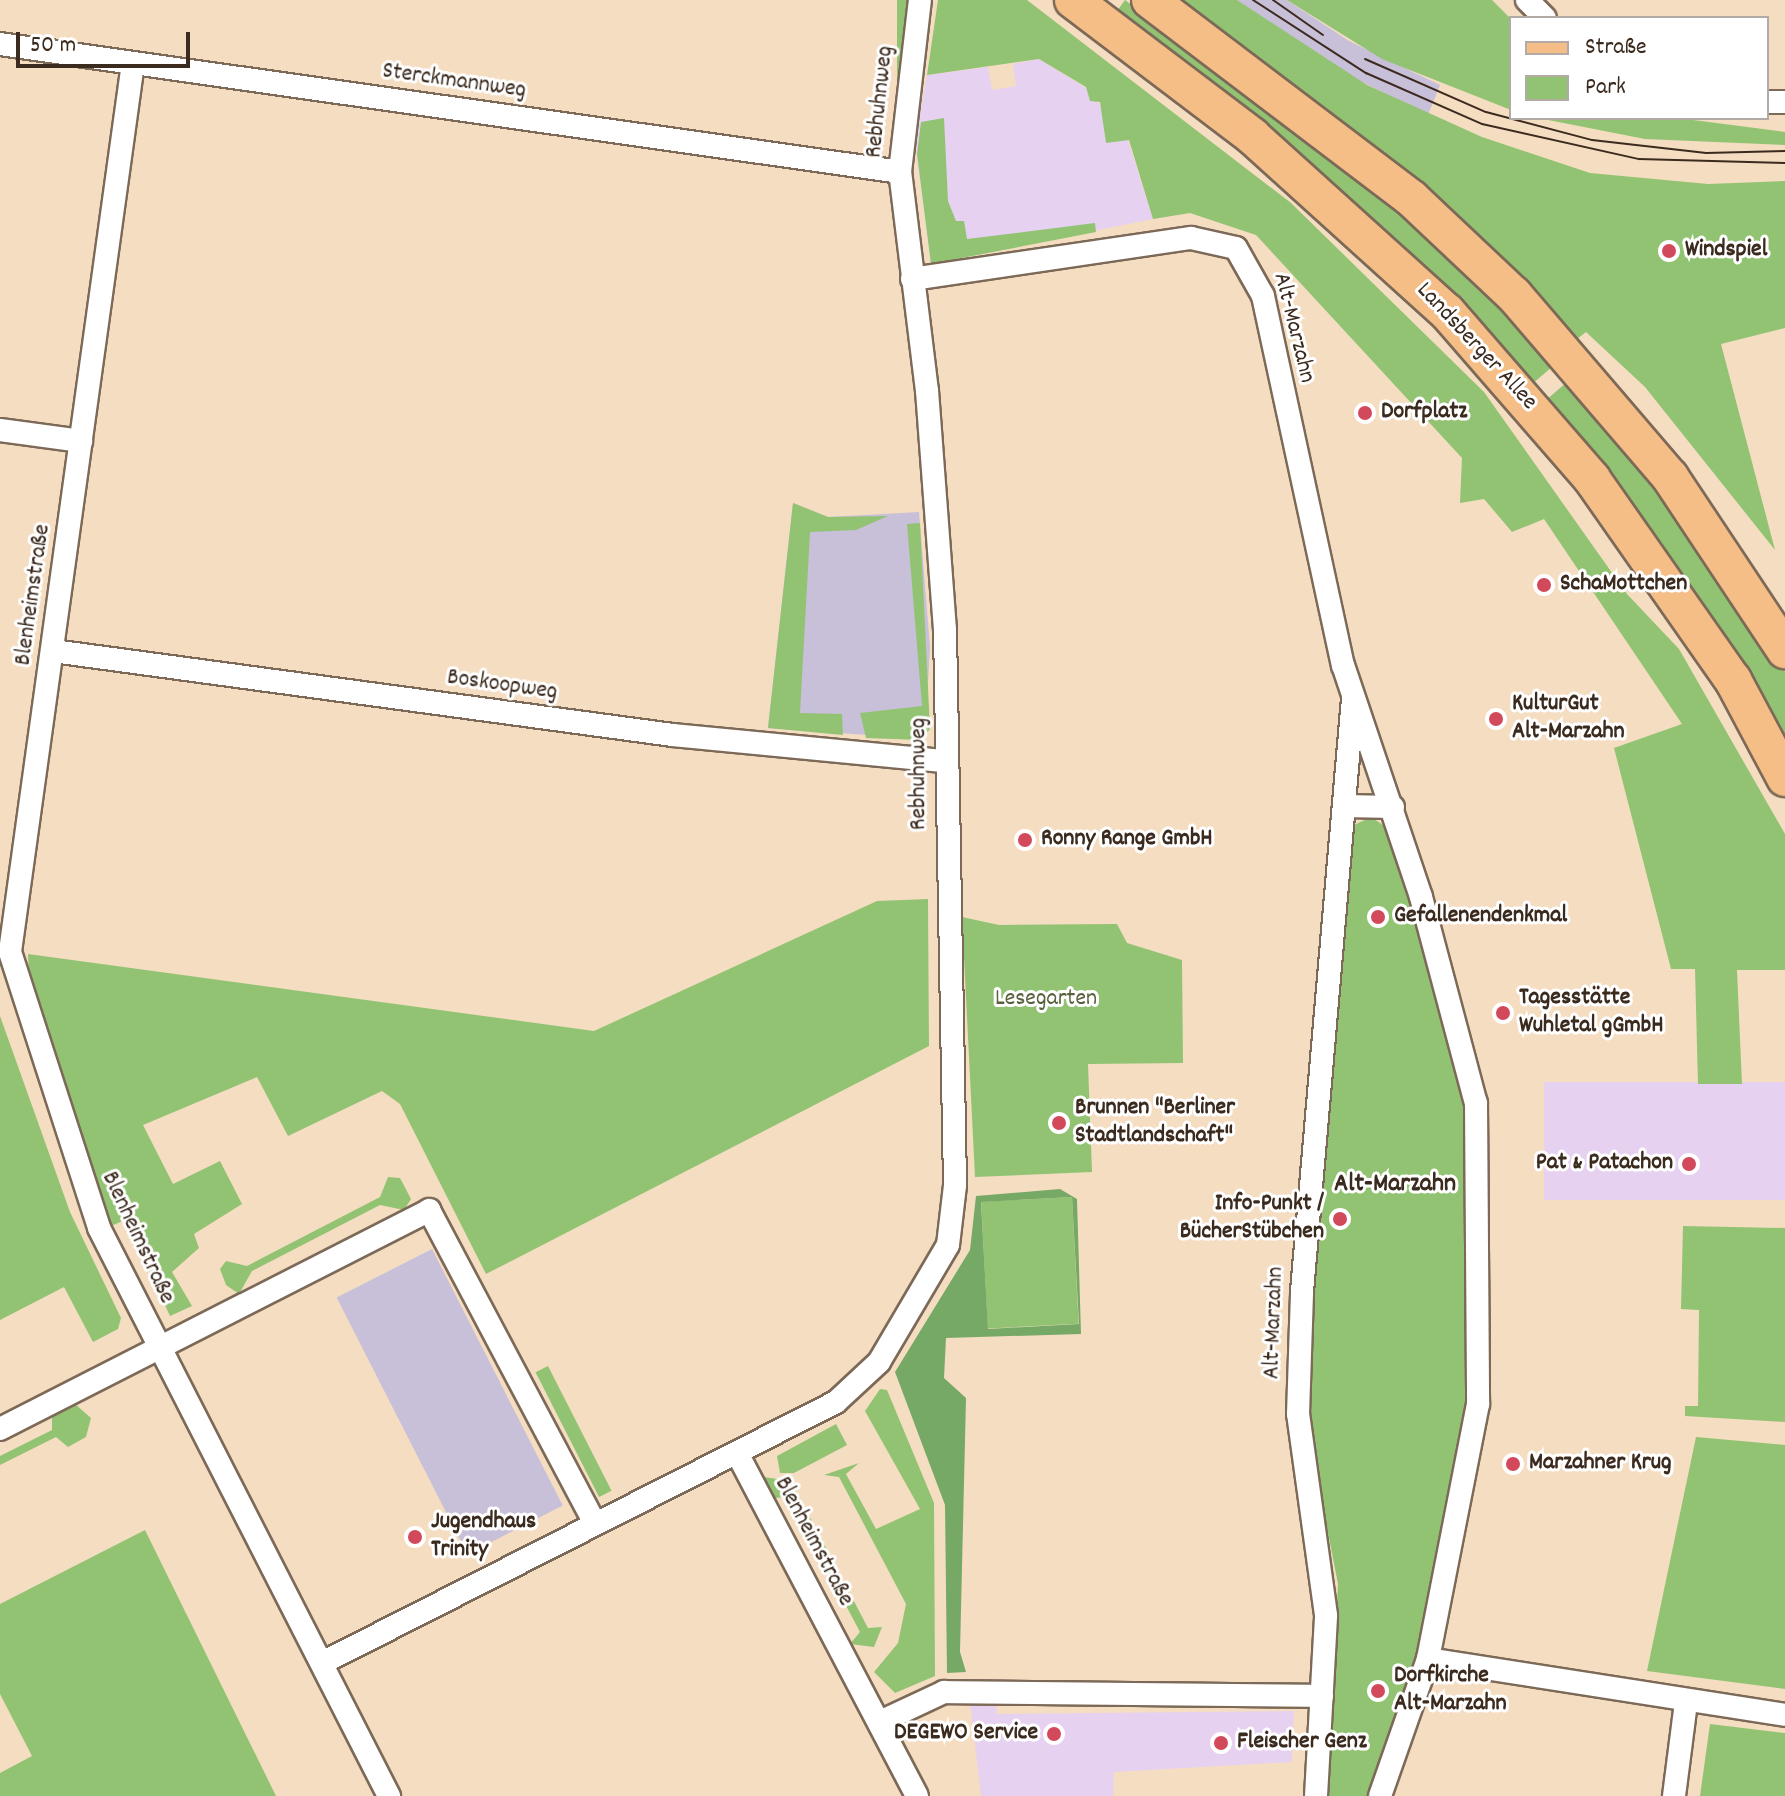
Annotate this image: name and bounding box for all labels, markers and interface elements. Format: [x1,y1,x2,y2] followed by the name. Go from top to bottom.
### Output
[20,16,194,66] scale bar
[1509,16,1769,120] legend
[30,29,76,63] text: 50 m
[1585,31,1647,65] text: Straße
[861,45,901,159] street label: Rebhuhnweg
[380,58,528,106] street label: Sterckmannweg
[1585,71,1626,105] text: Park
[1685,237,1767,265] place label: Windspiel
[1660,242,1678,260] marker: Windspiel
[1265,270,1321,386] street label: Alt-Marzahn
[1409,277,1543,417] street label: Landsberger Allee
[1381,399,1467,427] place label: Dorfplatz
[1356,404,1374,422] marker: Dorfplatz
[10,523,58,667] street label: Blenheimstraße
[1560,571,1687,599] place label: SchaMottchen
[1535,576,1553,594] marker: SchaMottchen
[445,664,559,708] street label: Boskoopweg
[1512,691,1625,747] place label: KulturGut Alt-Marzahn
[1487,710,1505,728] marker: KulturGut Alt-Marzahn
[906,718,934,830] street label: Rebhuhnweg
[1041,826,1213,854] place label: Ronny Range GmbH
[1016,831,1034,849] marker: Ronny Range GmbH
[1394,903,1567,931] place label: Gefallenendenkmal
[1369,908,1387,926] marker: Gefallenendenkmal
[1519,985,1664,1041] place label: Tagesstätte Wuhletal gGmbH
[995,986,1097,1014] park label: Lesegarten
[1494,1004,1512,1022] marker: Tagesstätte Wuhletal gGmbH
[1075,1095,1235,1151] place label: Brunnen "Berliner Stadtlandschaft"
[1050,1114,1068,1132] marker: Brunnen "Berliner Stadtlandschaft"
[1536,1150,1673,1178] place label: Pat & Patachon
[1680,1155,1698,1173] marker: Pat & Patachon
[94,1167,180,1309] street label: Blenheimstraße
[1334,1169,1456,1201] district label: Alt-Marzahn
[1180,1191,1324,1247] place label: Info-Punkt / BücherStübchen
[1331,1210,1349,1228] marker: Info-Punkt / BücherStübchen
[1259,1266,1291,1380] street label: Alt-Marzahn
[1529,1450,1671,1478] place label: Marzahner Krug
[1504,1455,1522,1473] marker: Marzahner Krug
[767,1472,859,1612] street label: Blenheimstraße
[431,1509,536,1565] place label: Jugendhaus Trinity
[406,1528,424,1546] marker: Jugendhaus Trinity
[1394,1663,1507,1719] place label: Dorfkirche Alt-Marzahn
[1369,1682,1387,1700] marker: Dorfkirche Alt-Marzahn
[894,1720,1038,1748] place label: DEGEWO Service
[1045,1725,1063,1743] marker: DEGEWO Service
[1237,1729,1367,1757] place label: Fleischer Genz
[1212,1734,1230,1752] marker: Fleischer Genz

